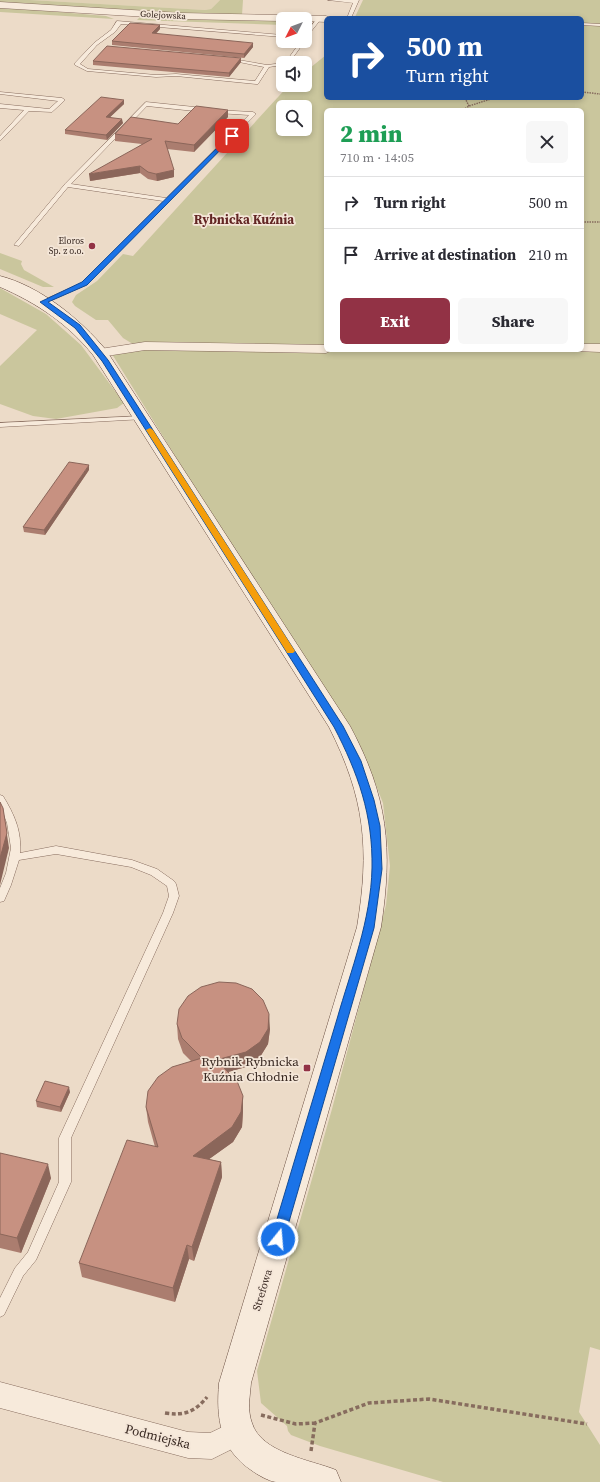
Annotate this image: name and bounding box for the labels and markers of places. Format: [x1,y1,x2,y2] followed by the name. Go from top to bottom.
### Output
[215,119,249,153] pin
[49,235,84,257] place label: Eloros Sp. z o.o.
[87,241,97,251] marker: Eloros Sp. z o.o.
[201,1053,299,1085] place label: Rybnik Rybnicka Kuźnia Chłodnie
[302,1063,312,1073] marker: Rybnik Rybnicka Kuźnia Chłodnie

